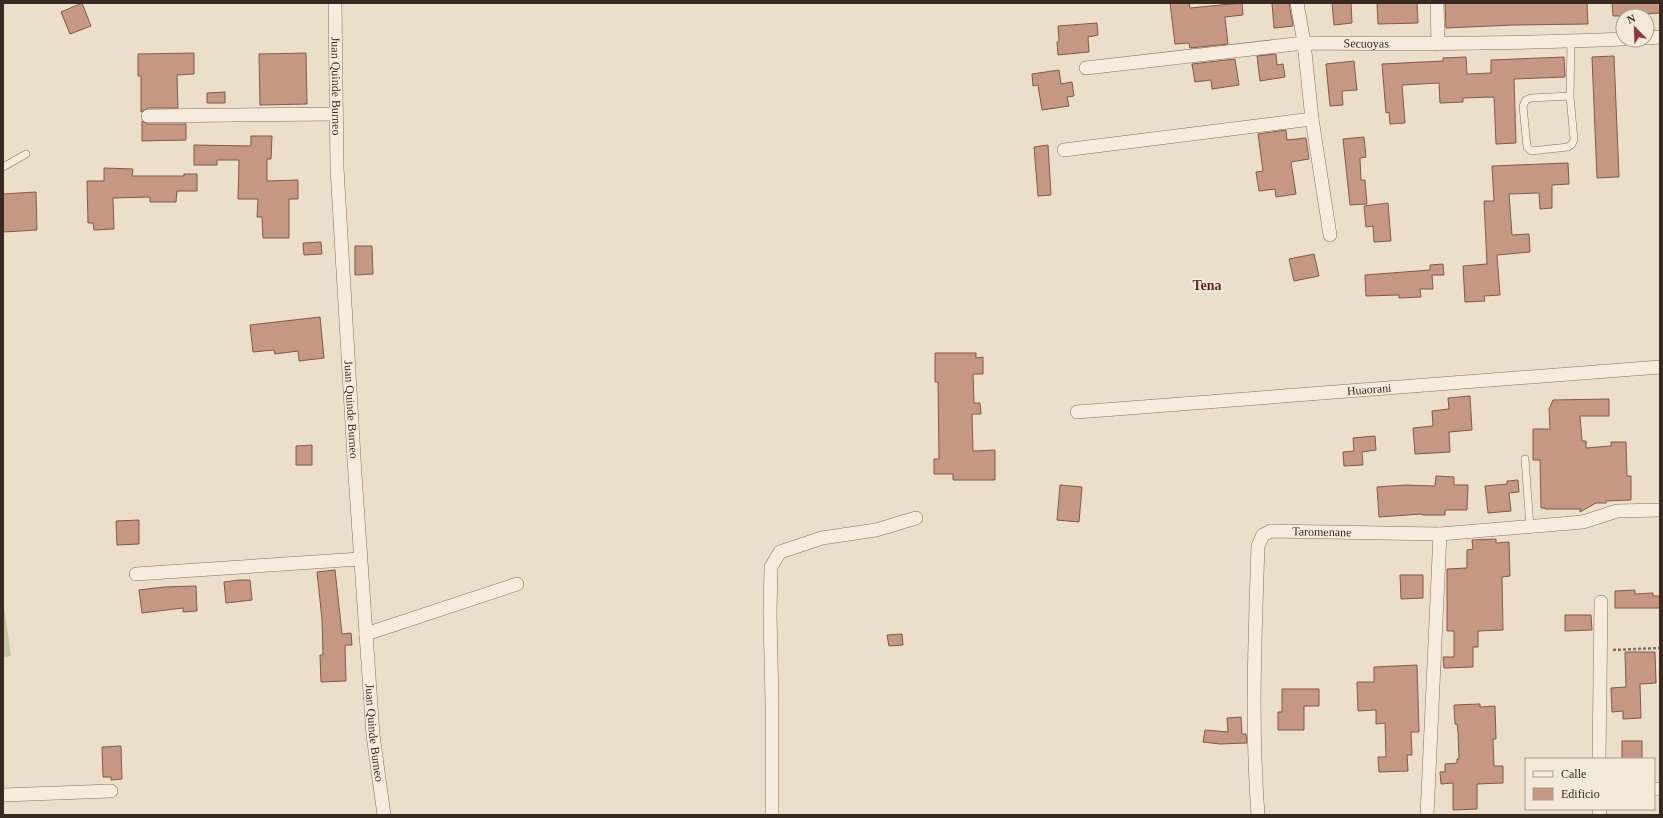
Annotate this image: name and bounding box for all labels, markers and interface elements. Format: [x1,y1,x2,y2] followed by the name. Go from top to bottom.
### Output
[1615,8,1655,48] north arrow
[1625,12,1637,26] text: N
[1343,36,1389,51] street label: Secuoyas
[328,37,344,135] street label: Juan Quinde Burneo
[1192,278,1222,293] district label: Tena
[341,360,361,459] street label: Juan Quinde Burneo
[1346,381,1393,398] street label: Huaorani
[1292,524,1352,539] street label: Taromenane
[362,683,386,783] street label: Juan Quinde Burneo
[1525,758,1655,810] legend
[1561,767,1586,781] text: Calle
[1561,787,1600,801] text: Edificio

